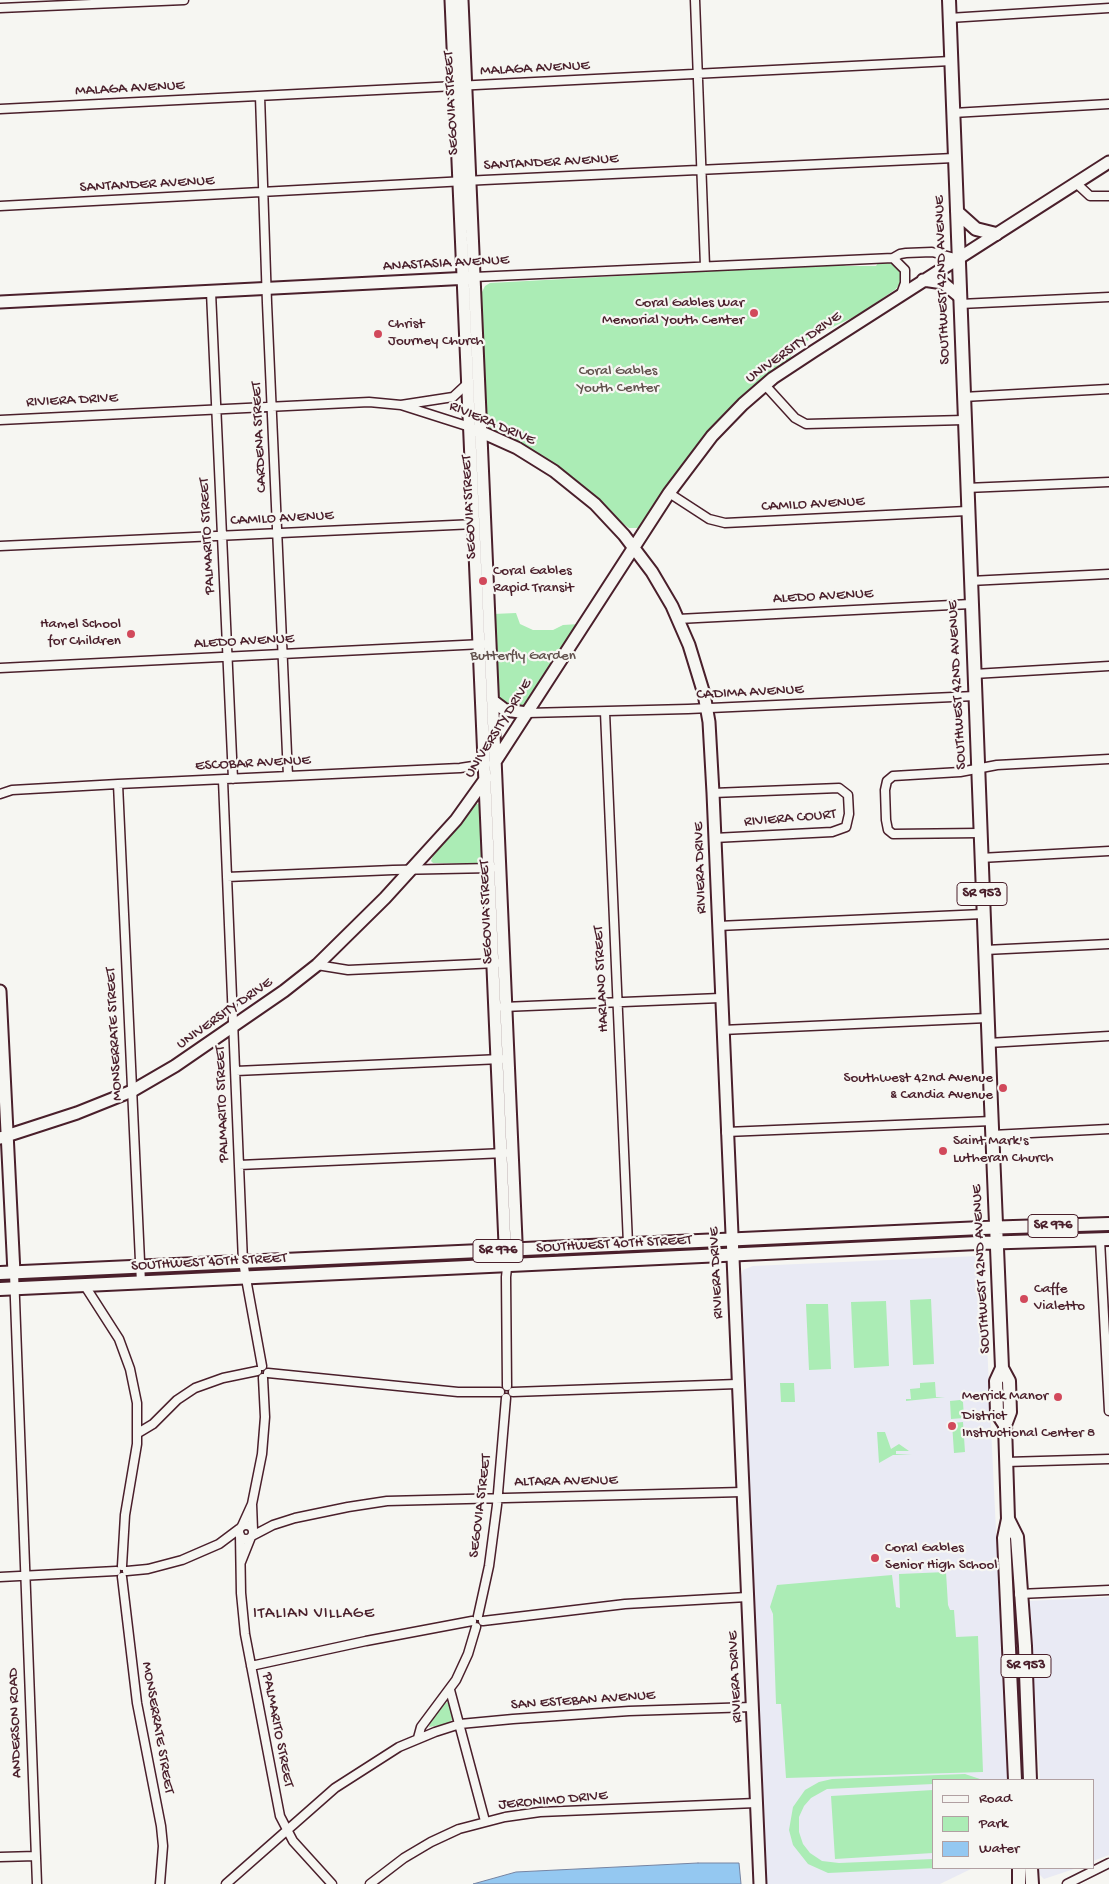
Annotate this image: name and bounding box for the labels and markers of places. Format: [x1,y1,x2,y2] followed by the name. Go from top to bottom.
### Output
[602,295,744,330] place label: Coral Gables War Memorial Youth Center
[748,307,760,319] marker: Coral Gables War Memorial Youth Center
[388,316,484,351] place label: Christ Journey Church
[372,328,384,340] marker: Christ Journey Church
[493,563,574,598] place label: Coral Gables Rapid Transit
[477,575,489,587] marker: Coral Gables Rapid Transit
[40,616,121,651] place label: Hamel School for Children
[125,628,137,640] marker: Hamel School for Children
[843,1070,993,1105] place label: Southwest 42nd Avenue & Candia Avenue
[997,1082,1009,1094] marker: Southwest 42nd Avenue & Candia Avenue
[953,1133,1053,1168] place label: Saint Mark's Lutheran Church
[937,1145,949,1157] marker: Saint Mark's Lutheran Church
[1034,1281,1085,1316] place label: Caffe Vialetto
[1018,1293,1030,1305] marker: Caffe Vialetto
[962,1388,1048,1406] place label: Merrick Manor
[1052,1391,1064,1403] marker: Merrick Manor
[962,1408,1095,1443] place label: District Instructional Center 8
[946,1420,958,1432] marker: District Instructional Center 8
[885,1540,998,1575] place label: Coral Gables Senior High School
[869,1552,881,1564] marker: Coral Gables Senior High School

